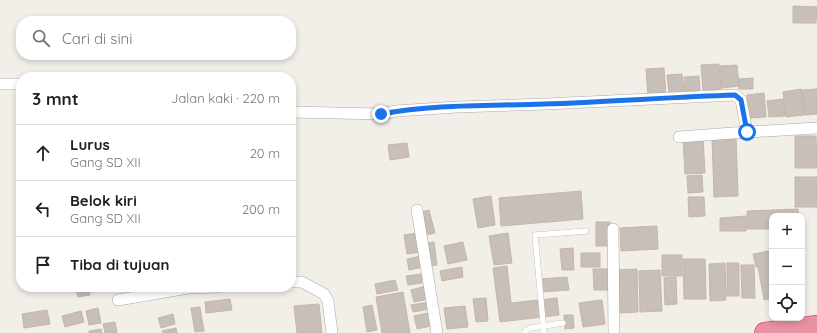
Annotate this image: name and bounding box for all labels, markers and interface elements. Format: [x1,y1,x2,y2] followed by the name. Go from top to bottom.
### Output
[16,16,296,60] search box
[30,27,52,49] icon: search
[62,29,133,48] text: Cari di sini
[32,88,79,109] text: 3 mnt
[171,90,280,106] text: Jalan kaki · 220 m
[372,105,390,123] route end
[738,123,756,141] route start
[70,135,110,154] text: Lurus
[32,142,54,164] icon: ahead
[250,145,280,161] text: 20 m
[70,154,141,170] text: Gang SD XII
[70,191,137,210] text: Belok kiri
[32,198,54,220] icon: left
[242,201,280,217] text: 200 m
[70,210,141,226] text: Gang SD XII
[769,213,805,321] map controls
[769,213,805,249] button: +
[769,249,805,285] button: −
[32,254,54,276] icon: arrive
[70,255,169,274] text: Tiba di tujuan
[769,285,805,321] button: locate

